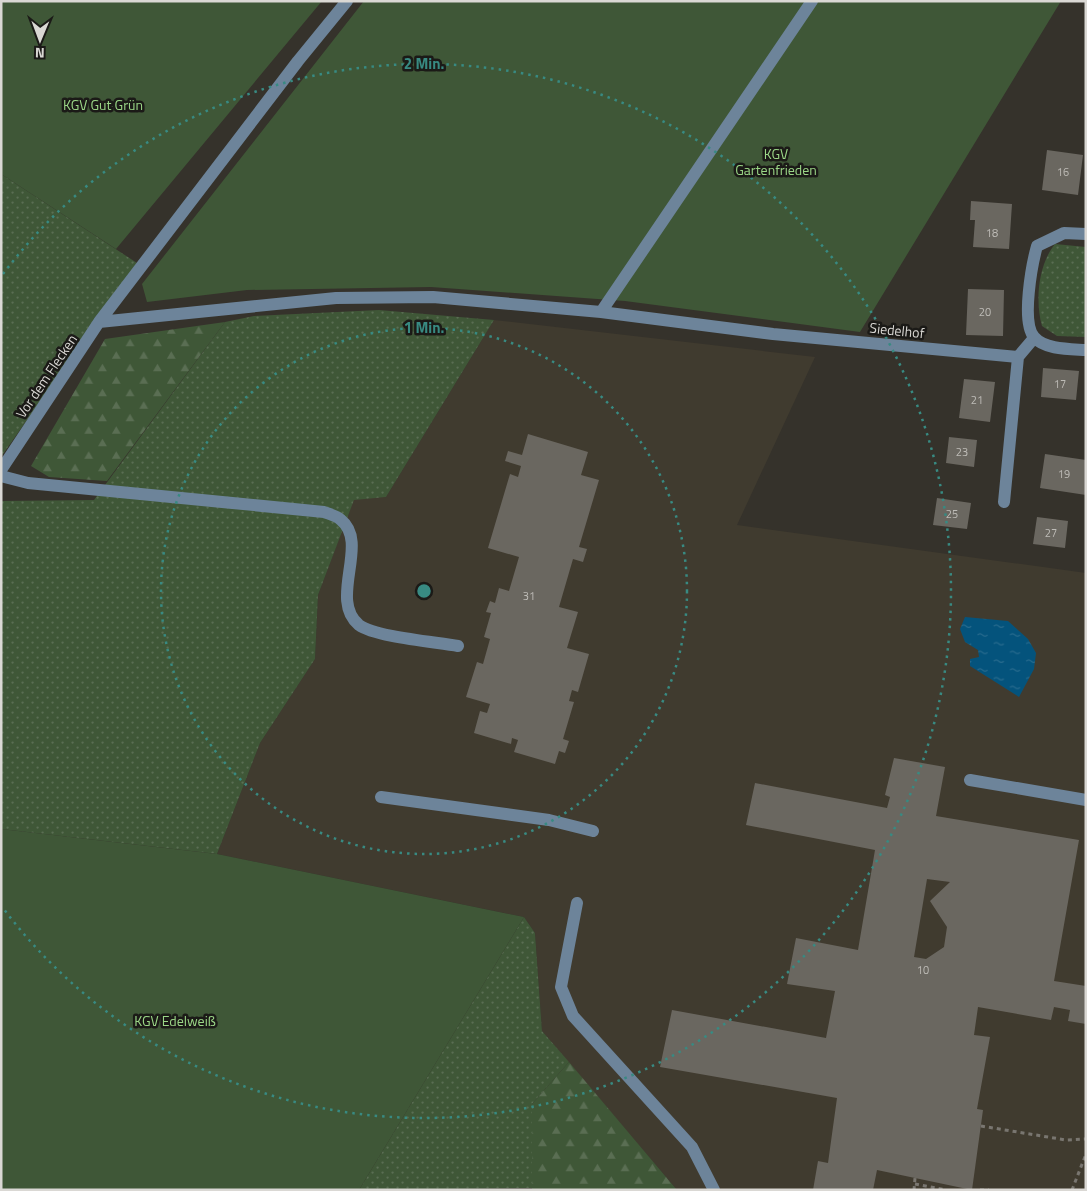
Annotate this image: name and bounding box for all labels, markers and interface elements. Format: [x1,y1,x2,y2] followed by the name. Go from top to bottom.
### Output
[15,15,65,65] north arrow
[35,43,45,64] text: N
[404,52,444,75] text: 2 Min.
[63,94,143,115] park label: KGV Gut Grün
[735,143,817,180] park label: KGV Gartenfrieden
[1057,164,1069,180] house number: 16
[986,225,998,241] house number: 18
[979,304,991,320] house number: 20
[404,316,444,339] text: 1 Min.
[869,317,926,343] street label: Siedelhof
[10,330,82,422] street label: Vor dem Flecken
[1054,376,1066,392] house number: 17
[971,392,983,408] house number: 21
[956,444,968,460] house number: 23
[1058,466,1070,482] house number: 19
[946,506,958,522] house number: 25
[1045,525,1057,541] house number: 27
[415,582,433,600] centre of rings
[523,588,535,604] house number: 31
[917,962,929,978] house number: 10
[134,1010,216,1031] park label: KGV Edelweiß

